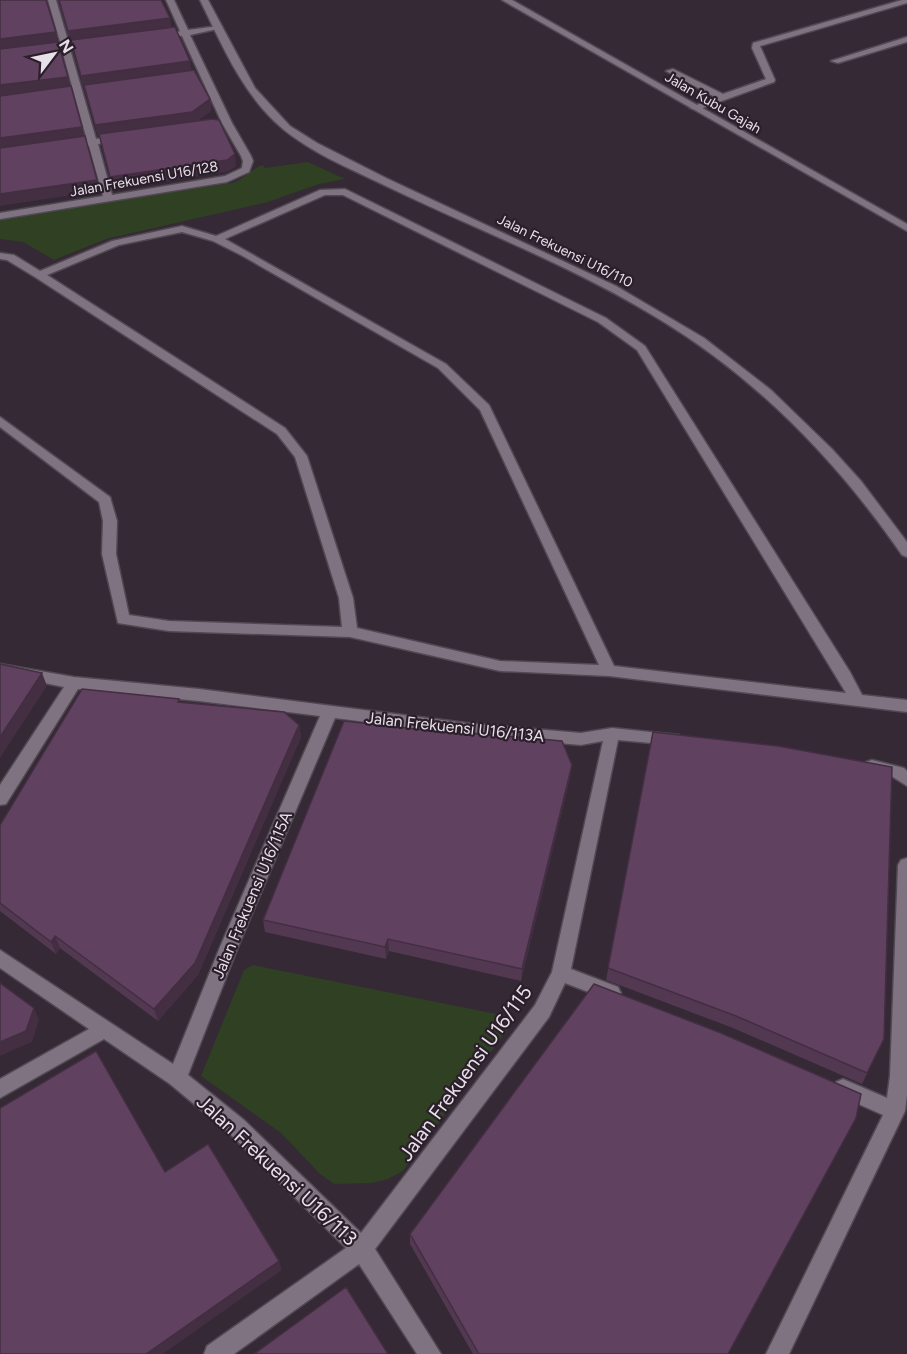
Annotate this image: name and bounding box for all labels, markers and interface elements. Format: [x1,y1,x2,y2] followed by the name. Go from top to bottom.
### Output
[24,24,84,84] north arrow
[55,36,78,57] text: N
[662,69,764,137] street label: Jalan Kubu Gajah
[69,158,219,200] street label: Jalan Frekuensi U16/128
[495,211,636,291] street label: Jalan Frekuensi U16/110
[365,708,545,746] street label: Jalan Frekuensi U16/113A
[208,808,296,981] street label: Jalan Frekuensi U16/115A
[393,981,537,1165] street label: Jalan Frekuensi U16/115
[192,1090,362,1250] street label: Jalan Frekuensi U16/113

